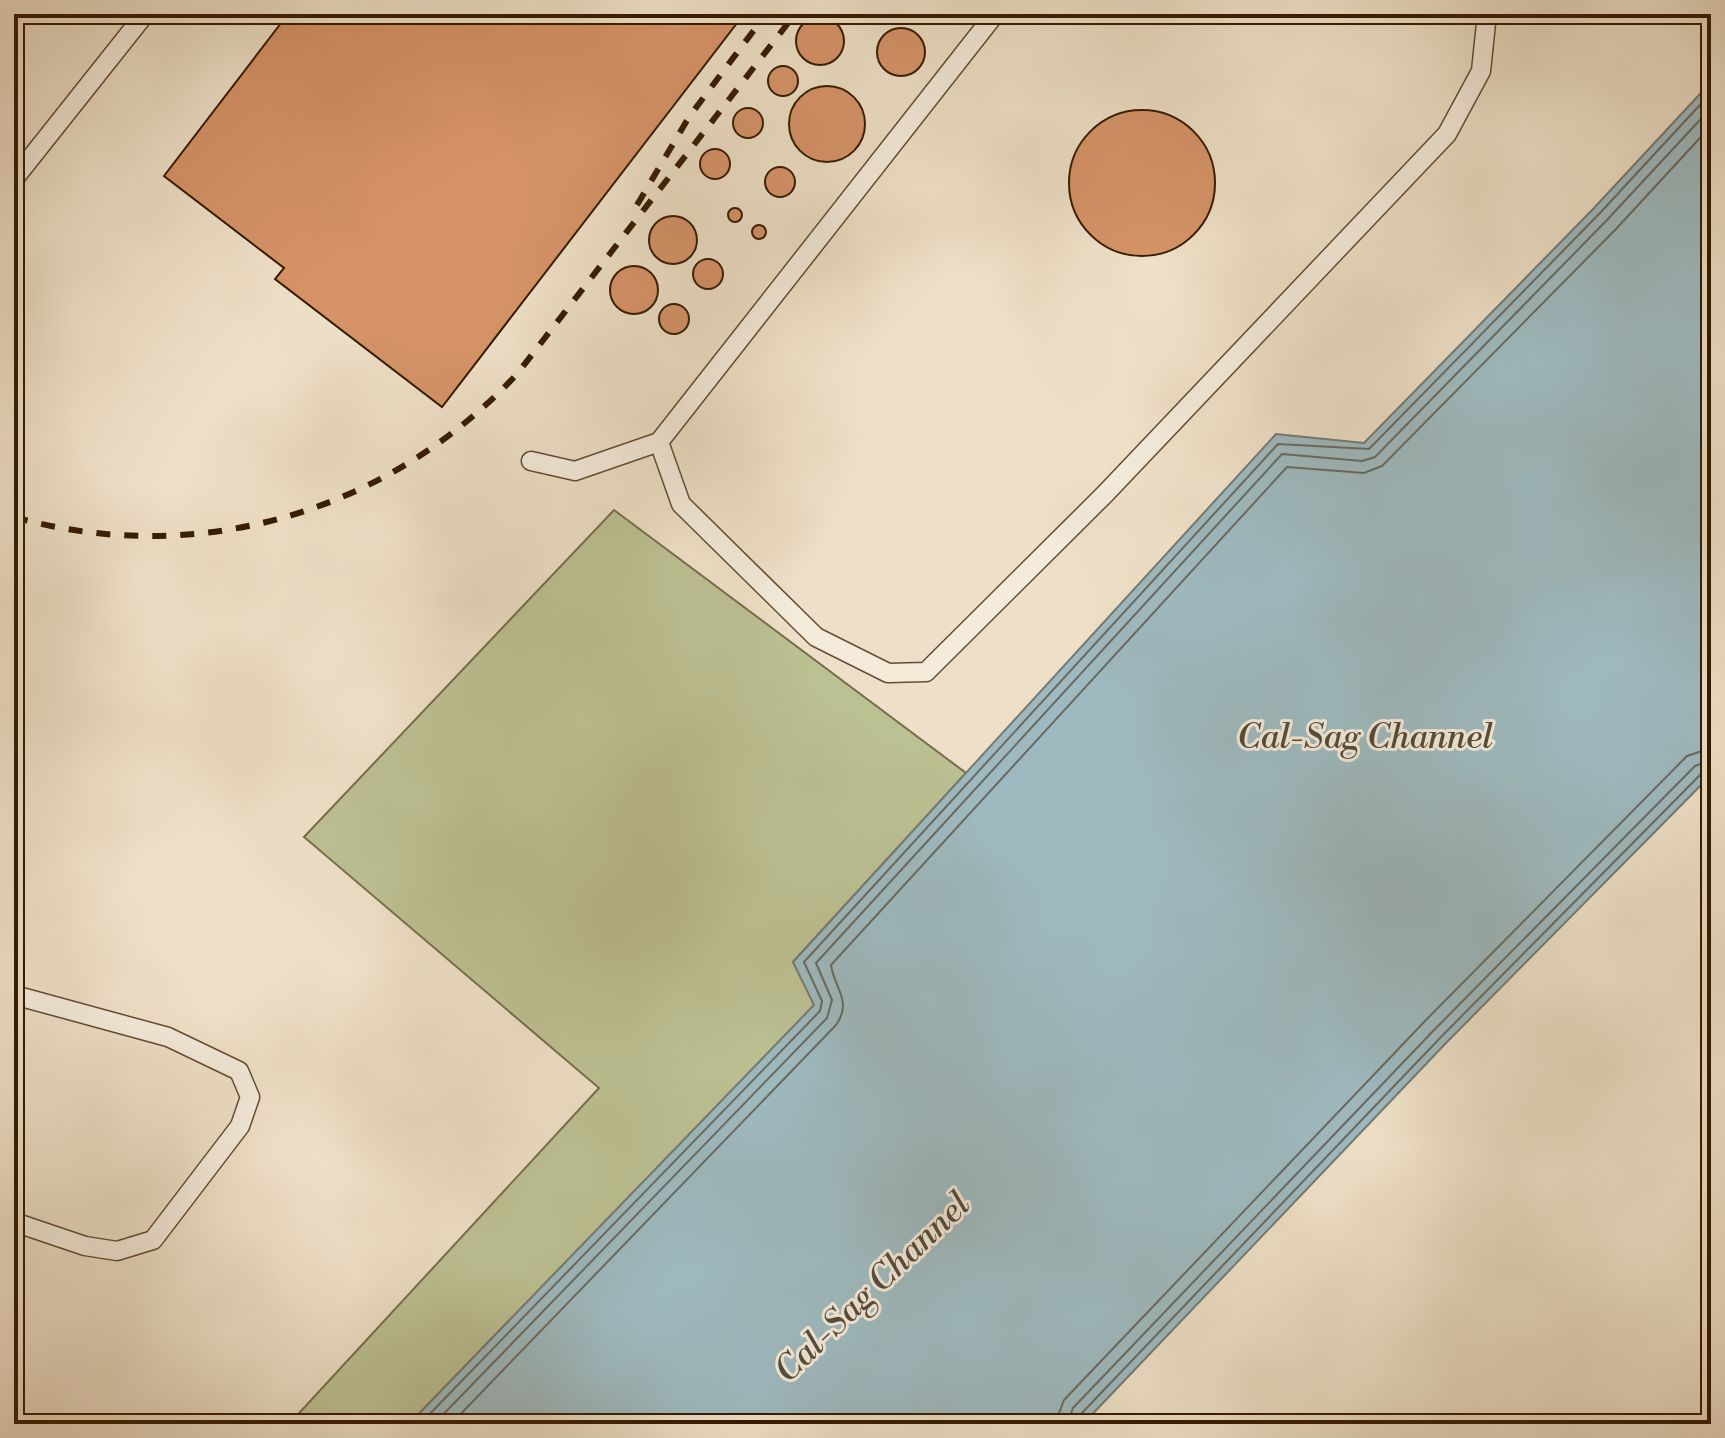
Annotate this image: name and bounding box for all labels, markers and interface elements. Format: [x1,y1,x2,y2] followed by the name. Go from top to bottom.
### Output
[1237,717,1493,759] water label: Cal-Sag Channel
[766,1184,980,1392] water label: Cal-Sag Channel

